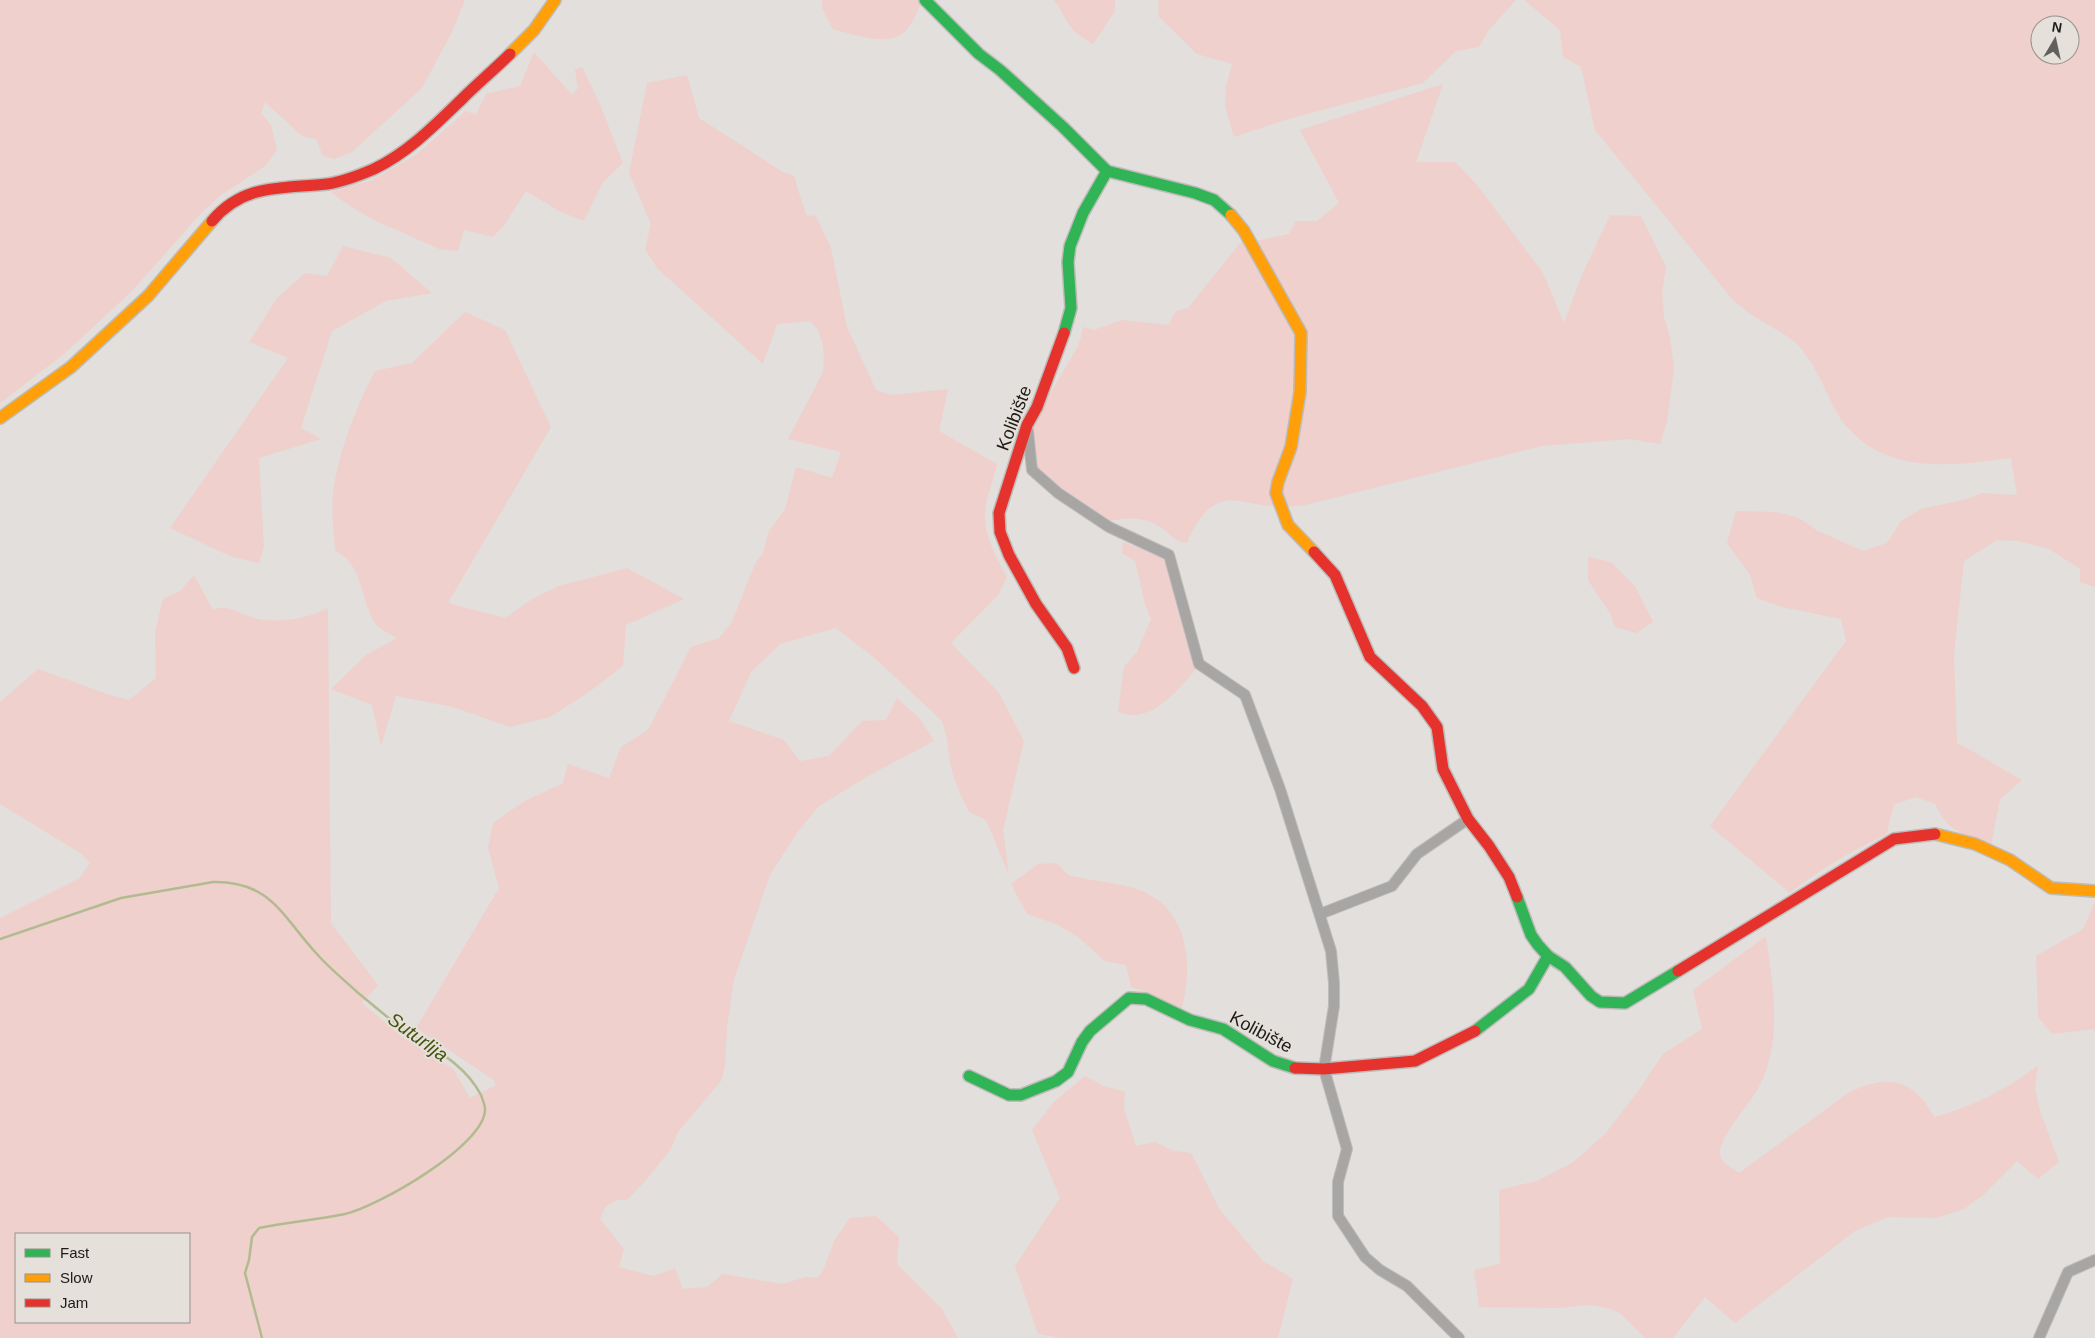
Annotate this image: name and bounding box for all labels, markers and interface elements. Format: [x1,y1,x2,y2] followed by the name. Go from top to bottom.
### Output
[2030,15,2080,65] north arrow
[2051,18,2063,36] text: N
[992,383,1036,453] street label: Kolibište
[1226,1007,1296,1057] street label: Kolibište
[384,1008,452,1066] water label: Suturlija
[15,1233,190,1323] legend
[60,1244,90,1261] text: Fast
[60,1269,93,1286] text: Slow
[60,1294,88,1311] text: Jam

